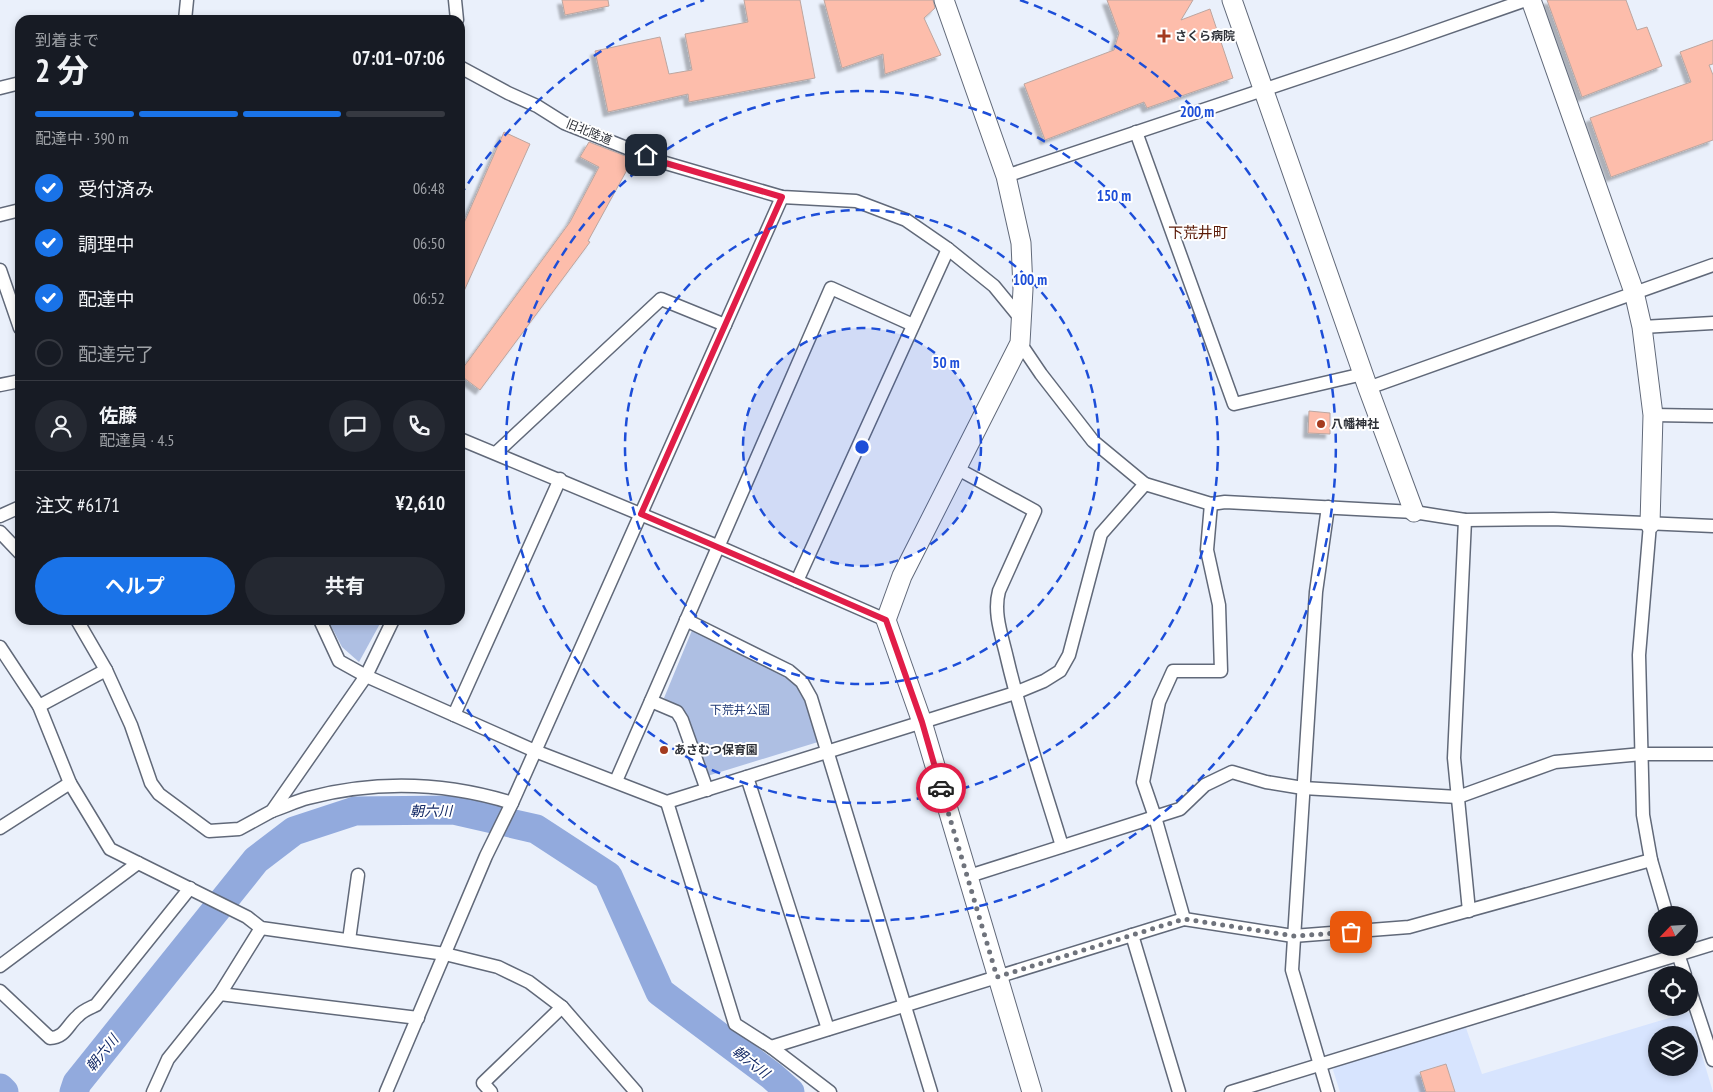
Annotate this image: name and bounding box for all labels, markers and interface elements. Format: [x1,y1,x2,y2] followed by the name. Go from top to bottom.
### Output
[1175,28,1235,43] place label: さくら病院
[1157,29,1171,43] marker: さくら病院
[35,30,99,50] text: 到着まで
[352,46,445,70] text: 07:01–07:06
[35,49,89,91] text: 2 分
[1180,102,1214,121] text: 200 m
[564,116,614,147] street label: 旧北陸道
[35,128,129,148] text: 配達中 · 390 m
[625,134,667,176] pin
[632,141,660,169] icon: home
[35,174,63,202] icon: check
[78,177,154,201] text: 受付済み
[413,178,445,198] text: 06:48
[1097,186,1131,205] text: 150 m
[1168,223,1228,242] district label: 下荒井町
[35,229,63,257] icon: check
[78,232,135,256] text: 調理中
[413,233,445,253] text: 06:50
[1013,270,1047,289] text: 100 m
[35,284,63,312] icon: check
[78,287,135,311] text: 配達中
[413,288,445,308] text: 06:52
[78,342,154,366] text: 配達完了
[932,353,960,372] text: 50 m
[35,400,87,452] button: person
[329,400,381,452] button: chat
[393,400,445,452] button: phone
[99,403,137,427] text: 佐藤
[1331,416,1379,431] place label: 八幡神社
[1315,418,1327,430] marker: 八幡神社
[99,430,174,450] text: 配達員 · 4.5
[853,438,871,456] centre of rings
[395,491,445,515] text: ¥2,610
[35,493,120,517] text: 注文 #6171
[35,557,235,615] button: ヘルプ
[245,557,445,615] button: 共有
[710,702,770,717] park label: 下荒井公園
[674,742,758,757] place label: あさむつ保育園
[658,744,670,756] marker: あさむつ保育園
[916,763,966,813] courier
[927,774,955,802] icon: car
[410,802,454,820] water label: 朝六川
[1648,906,1698,956] north arrow
[1648,906,1698,1076] map controls
[1330,911,1372,953] pin
[1337,918,1365,946] icon: bag
[1648,966,1698,1016] button: locate
[1648,1026,1698,1076] button: layers
[82,1029,123,1075] water label: 朝六川
[729,1042,775,1083] water label: 朝六川

